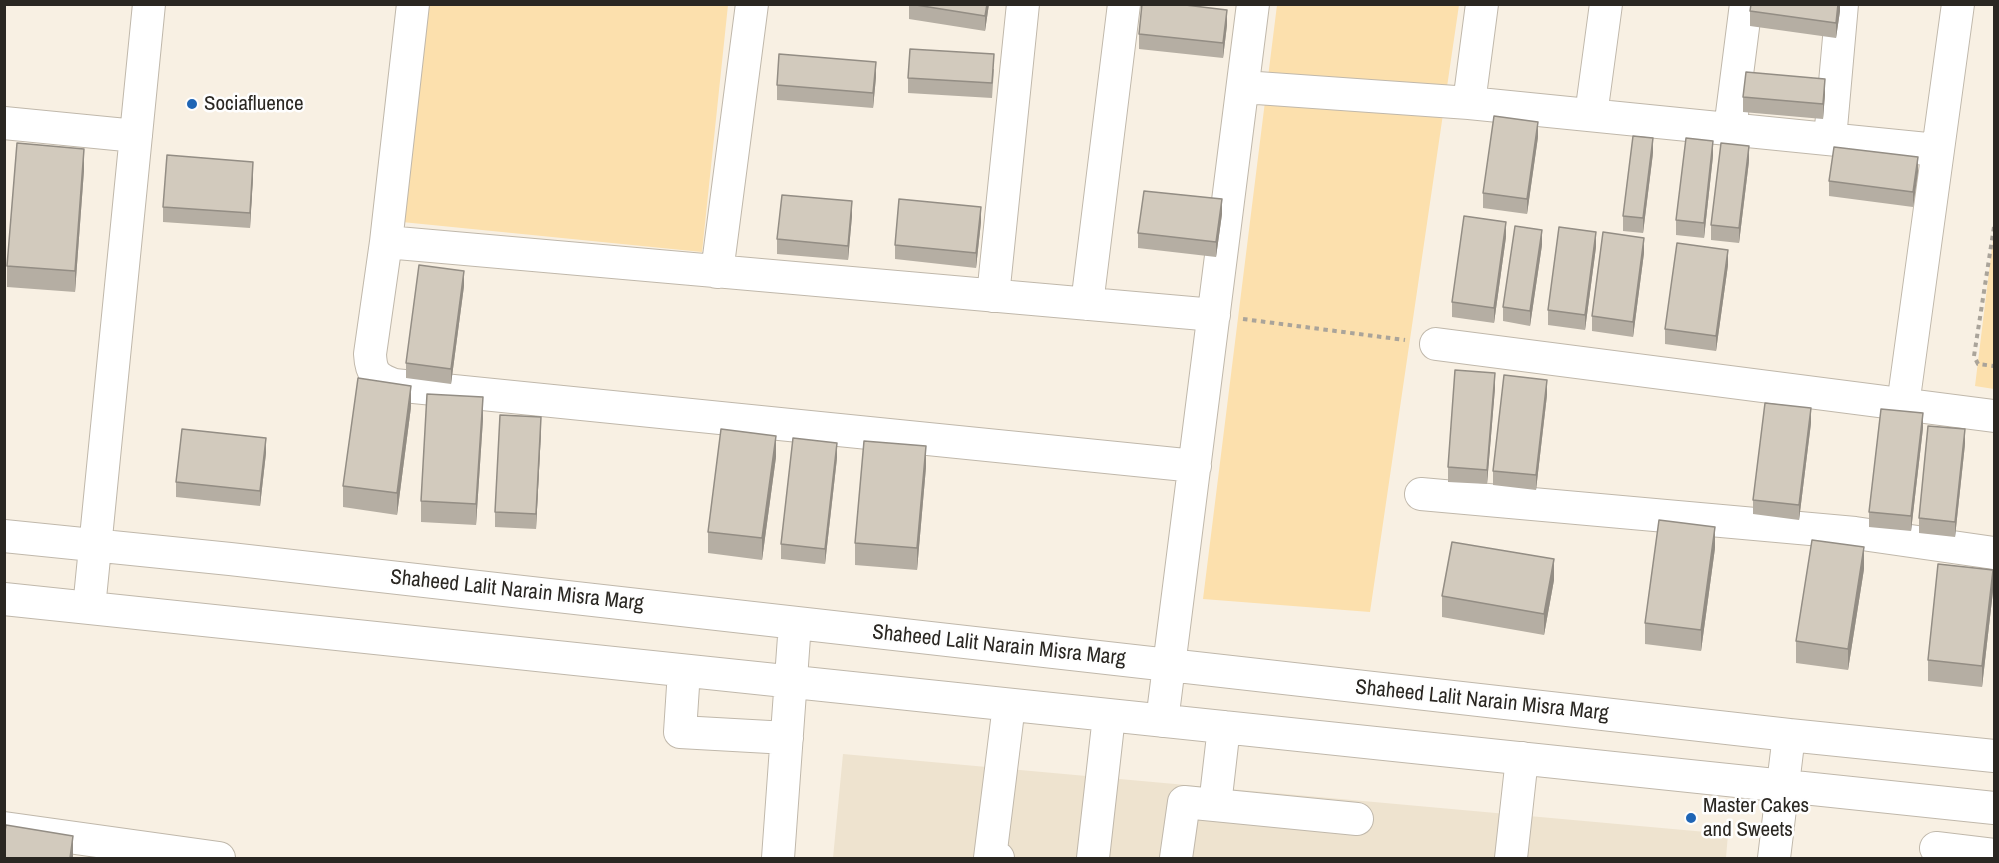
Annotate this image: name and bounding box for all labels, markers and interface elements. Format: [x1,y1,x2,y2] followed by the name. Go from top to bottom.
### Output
[204,91,304,117] place label: Sociafluence
[185,97,199,111] marker: Sociafluence
[389,565,645,617] street label: Shaheed Lalit Narain Misra Marg
[871,620,1127,672] street label: Shaheed Lalit Narain Misra Marg
[1354,675,1610,727] street label: Shaheed Lalit Narain Misra Marg
[1703,793,1809,843] place label: Master Cakes and Sweets
[1684,811,1698,825] marker: Master Cakes and Sweets

